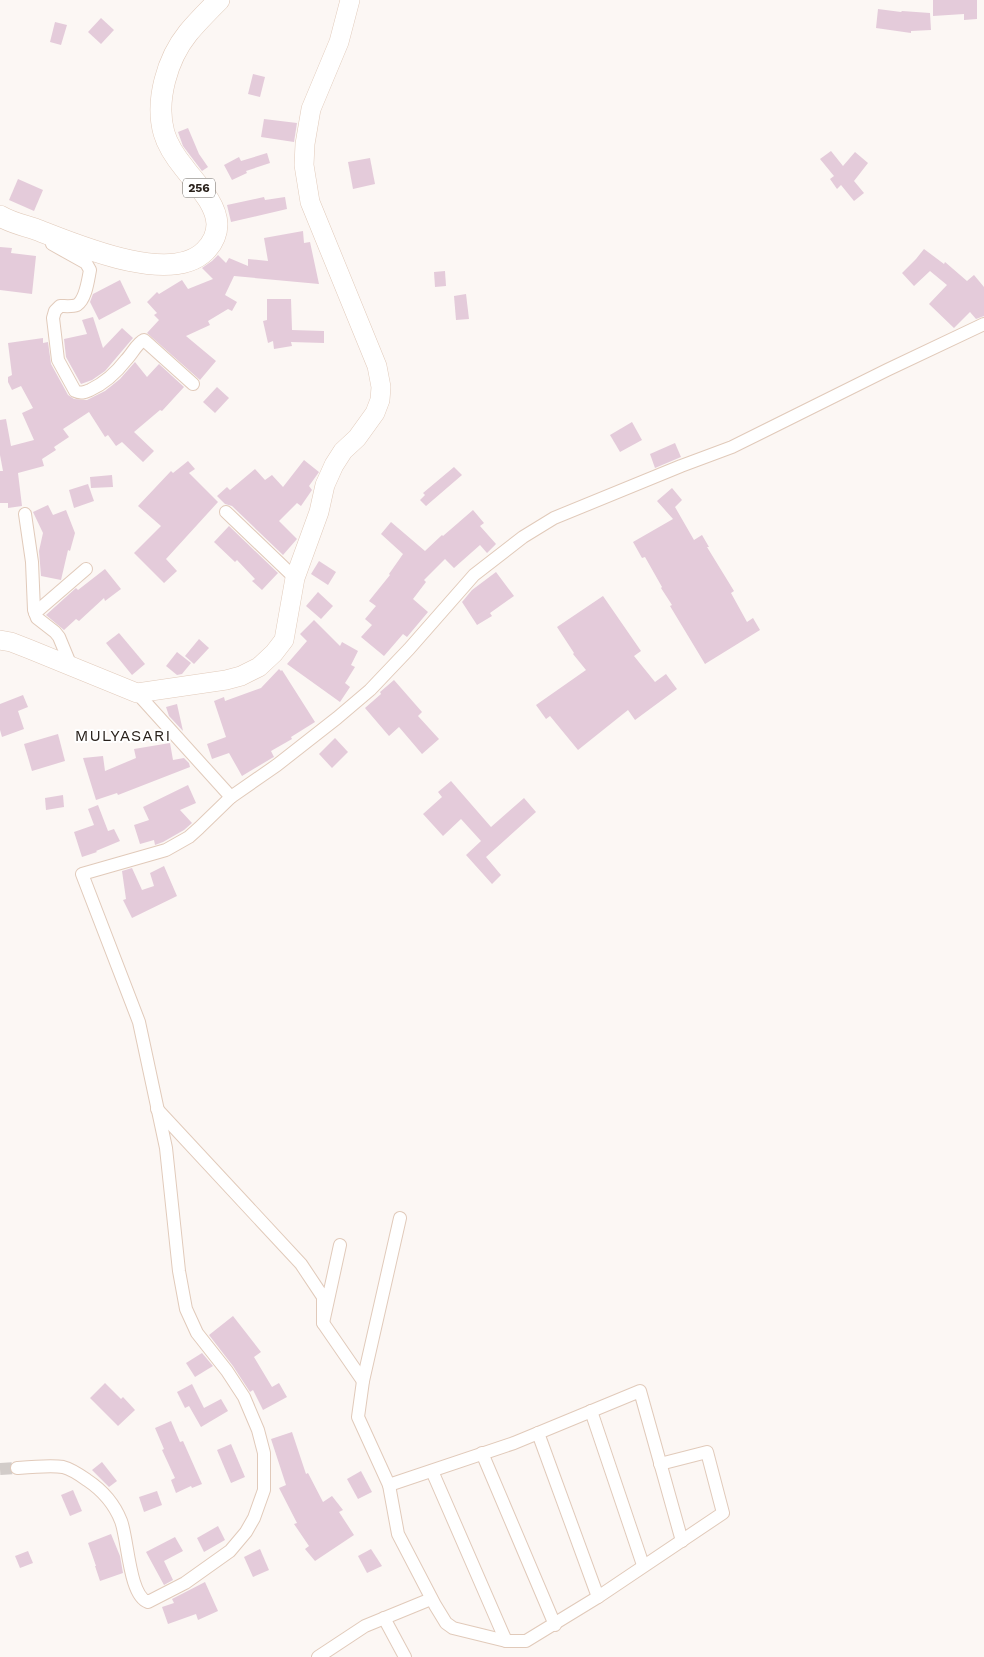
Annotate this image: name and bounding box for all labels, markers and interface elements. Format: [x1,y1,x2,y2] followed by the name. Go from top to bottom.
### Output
[183,178,215,198] road number: 256
[75,726,171,745] district label: MULYASARI

